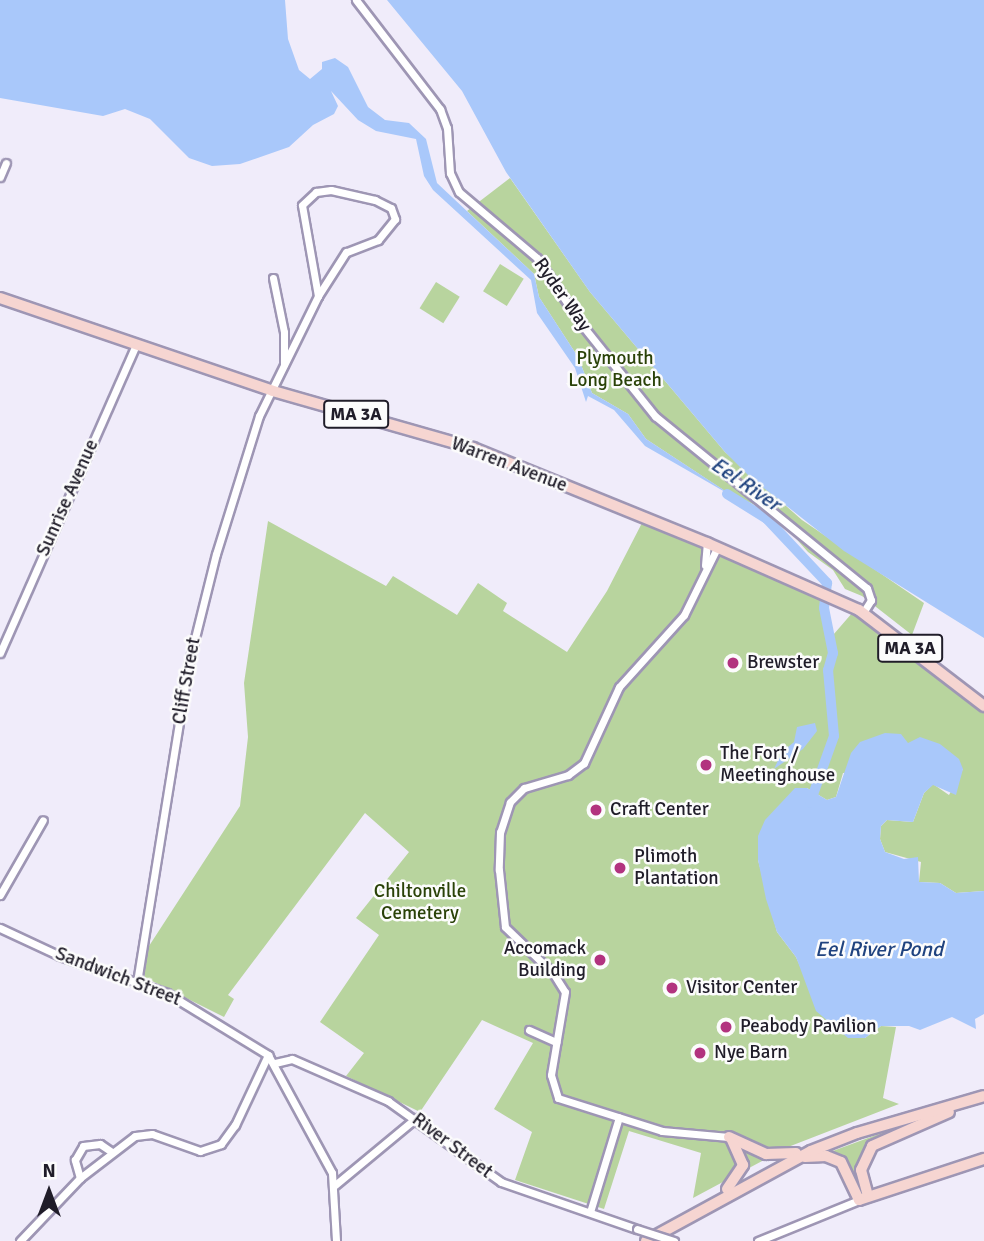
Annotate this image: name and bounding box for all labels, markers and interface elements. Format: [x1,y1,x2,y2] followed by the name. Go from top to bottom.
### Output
[528,254,596,336] street label: Ryder Way
[568,348,662,392] park label: Plymouth Long Beach
[323,400,389,428] road number: MA 3A
[448,432,570,498] street label: Warren Avenue
[32,436,104,560] street label: Sunrise Avenue
[706,452,786,516] water label: Eel River
[877,634,943,662] road number: MA 3A
[168,636,206,726] street label: Cliff Street
[747,652,819,674] place label: Brewster
[725,655,741,671] marker: Brewster
[720,743,835,787] place label: The Fort / Meetinghouse
[698,757,714,773] marker: The Fort / Meetinghouse
[610,799,709,821] place label: Craft Center
[588,802,604,818] marker: Craft Center
[634,846,719,890] place label: Plimoth Plantation
[612,860,628,876] marker: Plimoth Plantation
[374,881,466,925] park label: Chiltonville Cemetery
[815,936,943,962] water label: Eel River Pond
[504,938,586,982] place label: Accomack Building
[52,943,184,1011] street label: Sandwich Street
[592,952,608,968] marker: Accomack Building
[686,977,797,999] place label: Visitor Center
[664,980,680,996] marker: Visitor Center
[740,1016,877,1038] place label: Peabody Pavilion
[718,1019,734,1035] marker: Peabody Pavilion
[714,1042,788,1064] place label: Nye Barn
[692,1045,708,1061] marker: Nye Barn
[407,1108,497,1184] street label: River Street
[14,1157,84,1227] north arrow
[42,1159,56,1183] text: N

